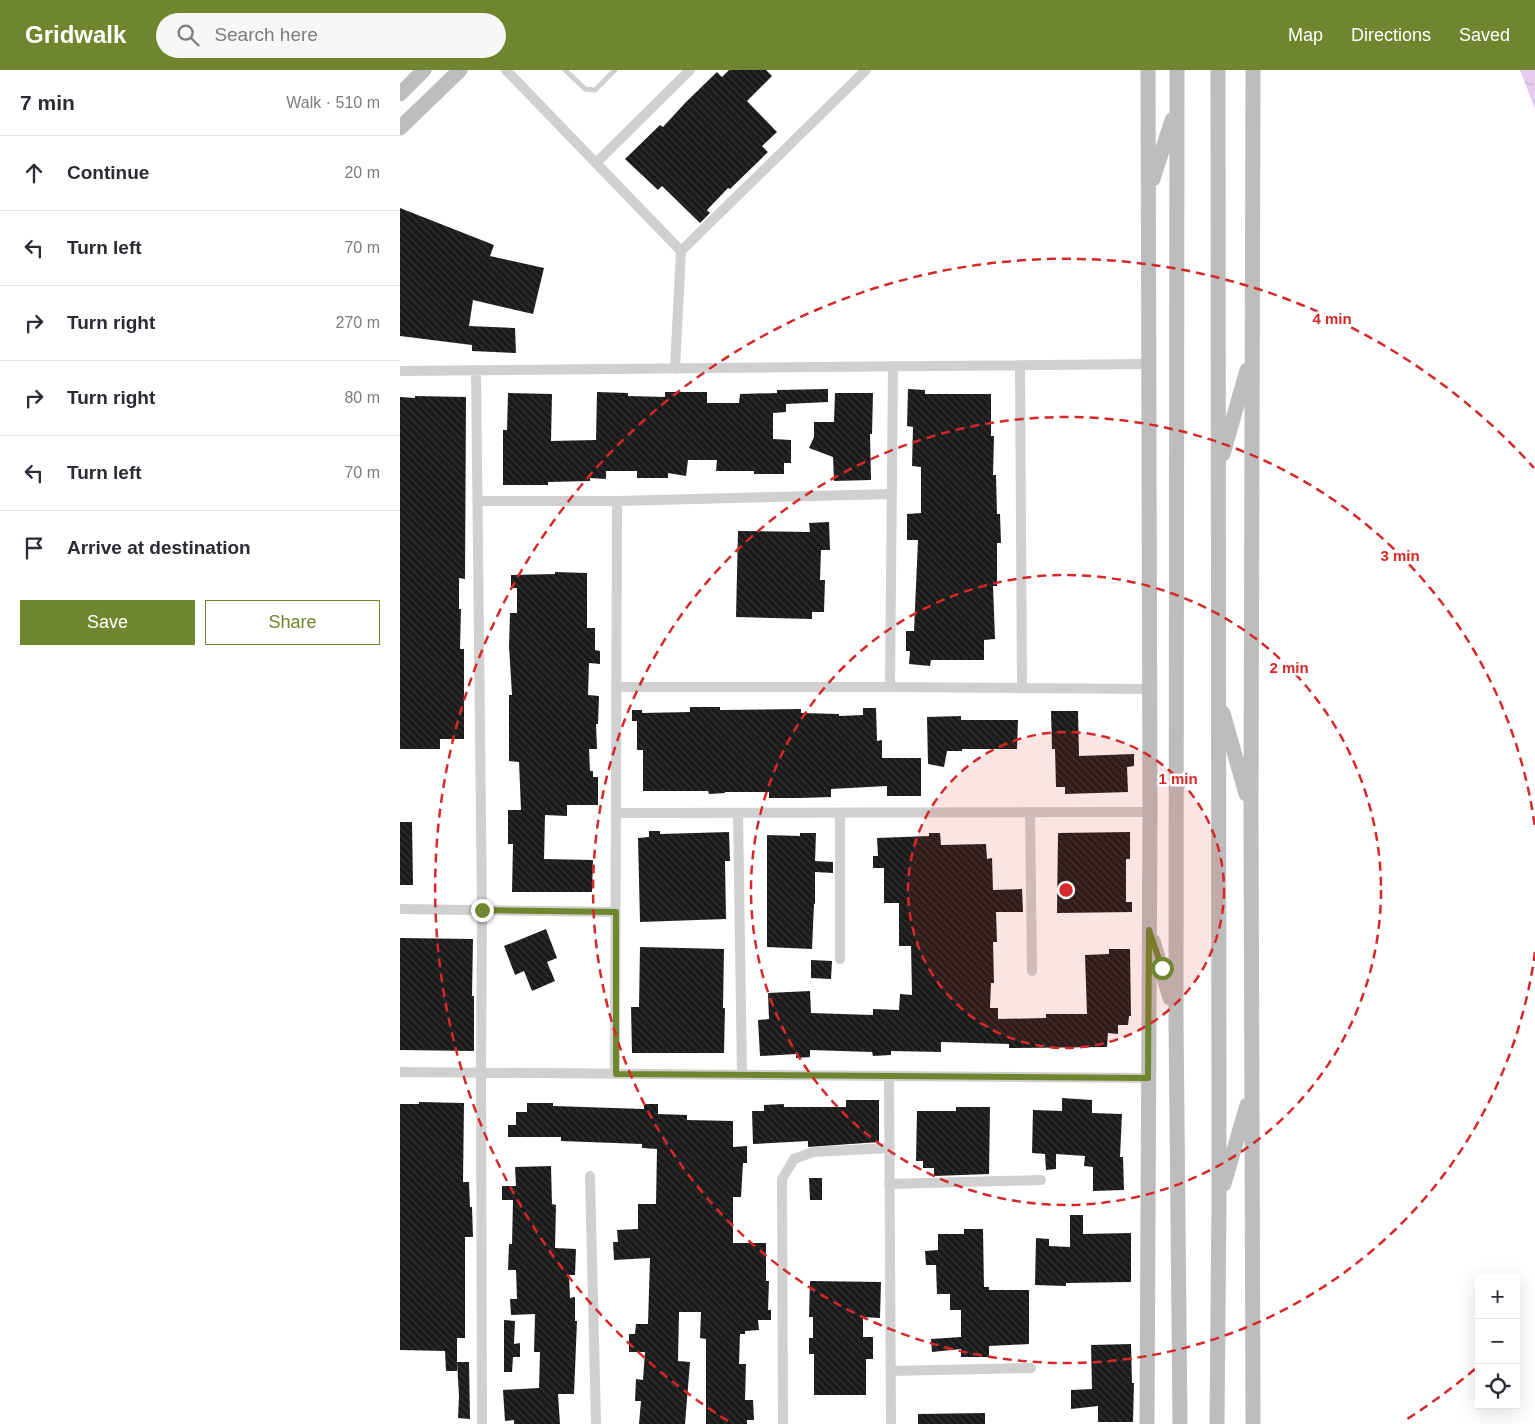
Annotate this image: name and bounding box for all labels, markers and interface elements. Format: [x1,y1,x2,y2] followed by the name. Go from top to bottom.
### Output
[156,13,506,58] search box
[25,21,126,48] text: Gridwalk
[174,21,202,49] icon: search
[214,24,318,45] text: Search here
[1288,25,1323,45] text: Map
[1351,25,1431,45] text: Directions
[1459,25,1510,45] text: Saved
[20,91,75,114] text: 7 min
[286,94,380,111] text: Walk · 510 m
[20,159,48,187] icon: ahead
[67,162,149,183] text: Continue
[344,164,380,181] text: 20 m
[20,234,48,262] icon: left
[67,237,142,258] text: Turn left
[344,239,380,256] text: 70 m
[20,309,48,337] icon: right
[1312,310,1352,327] text: 4 min
[67,312,155,333] text: Turn right
[336,314,380,331] text: 270 m
[20,384,48,412] icon: right
[67,387,155,408] text: Turn right
[344,389,380,406] text: 80 m
[20,459,48,487] icon: left
[67,462,142,483] text: Turn left
[344,464,380,481] text: 70 m
[20,534,48,562] icon: arrive
[67,537,251,558] text: Arrive at destination
[1380,547,1420,564] text: 3 min
[20,600,195,645] button: Save
[205,600,380,645] button: Share
[1269,659,1309,676] text: 2 min
[1158,770,1198,787] text: 1 min
[1057,881,1075,899] centre of rings
[471,899,494,922] route end
[1151,957,1174,980] route start
[1475,1274,1520,1409] map controls
[1475,1274,1520,1319] button: +
[1475,1319,1520,1364] button: −
[1475,1364,1520,1409] button: locate

